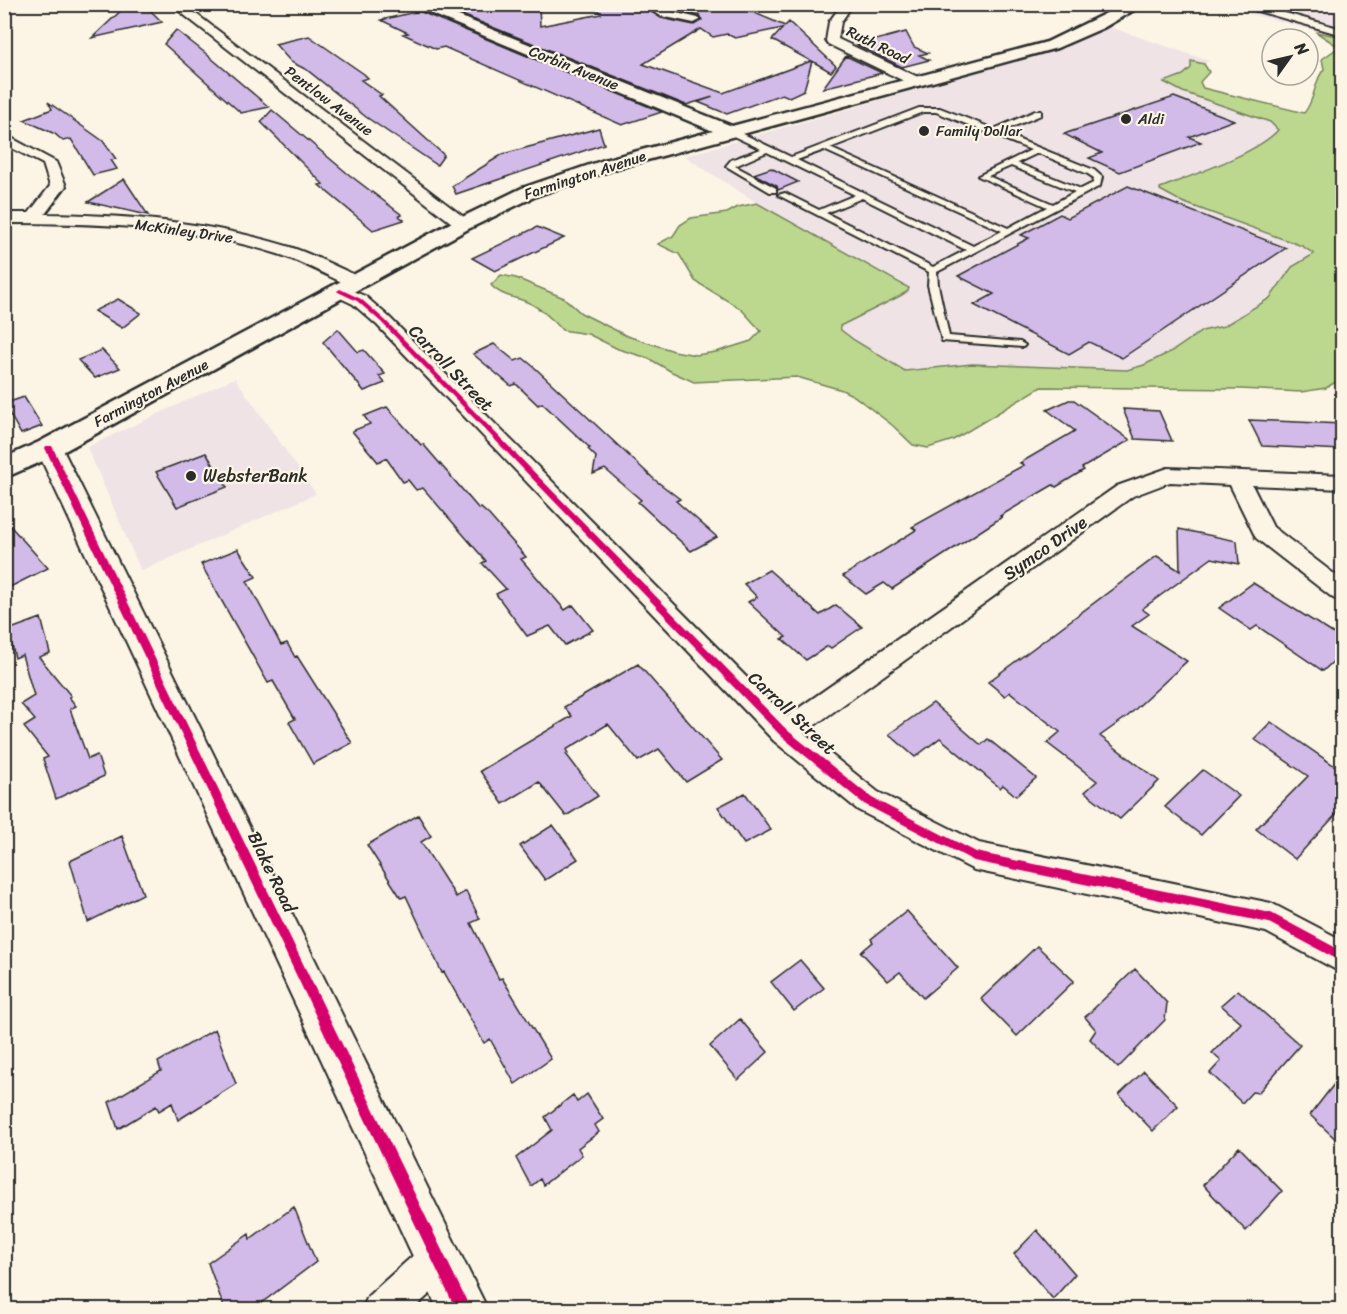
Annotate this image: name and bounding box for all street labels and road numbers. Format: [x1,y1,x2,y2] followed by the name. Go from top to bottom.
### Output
[842,18,915,72] street label: Ruth Road
[525,38,623,98] street label: Corbin Avenue
[279,59,379,143] street label: Pentlow Avenue
[521,143,649,207] street label: Farmington Avenue
[133,211,235,251] street label: McKinley Drive
[401,317,502,419] street label: Carroll Street
[89,352,213,434] street label: Farmington Avenue
[996,507,1094,589] street label: Symco Drive
[740,663,844,763] street label: Carroll Street
[238,826,306,920] street label: Blake Road

